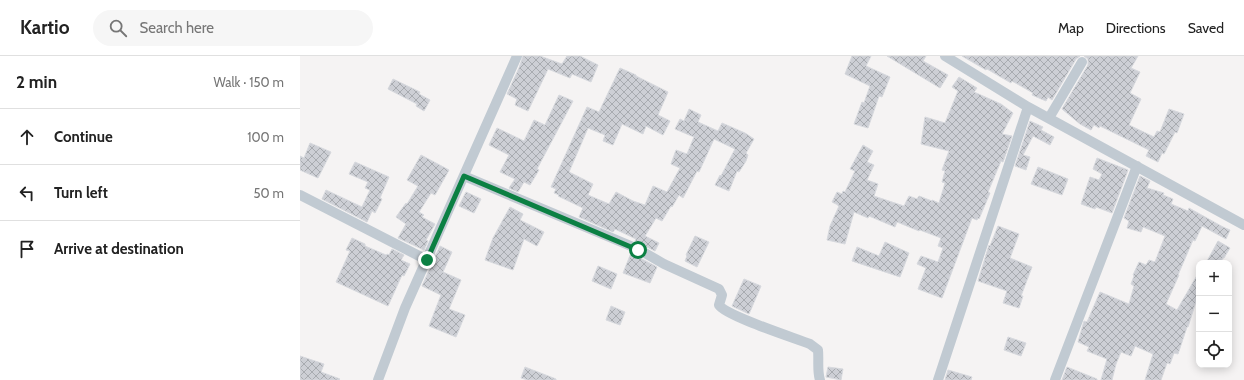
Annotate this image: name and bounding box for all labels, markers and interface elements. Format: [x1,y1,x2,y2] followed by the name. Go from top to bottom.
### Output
[93,10,373,46] search box
[20,16,69,39] text: Kartio
[107,17,129,39] icon: search
[139,19,214,37] text: Search here
[1058,19,1084,37] text: Map
[1106,19,1166,37] text: Directions
[1188,19,1224,37] text: Saved
[16,72,57,92] text: 2 min
[213,74,284,90] text: Walk · 150 m
[16,126,38,148] icon: ahead
[54,128,113,146] text: Continue
[247,129,284,145] text: 100 m
[16,182,38,204] icon: left
[54,184,108,202] text: Turn left
[254,185,284,201] text: 50 m
[16,238,38,260] icon: arrive
[54,240,184,258] text: Arrive at destination
[629,241,647,259] route start
[418,251,436,269] route end
[1196,260,1232,368] map controls
[1196,260,1232,296] button: +
[1196,296,1232,332] button: −
[1196,332,1232,368] button: locate

